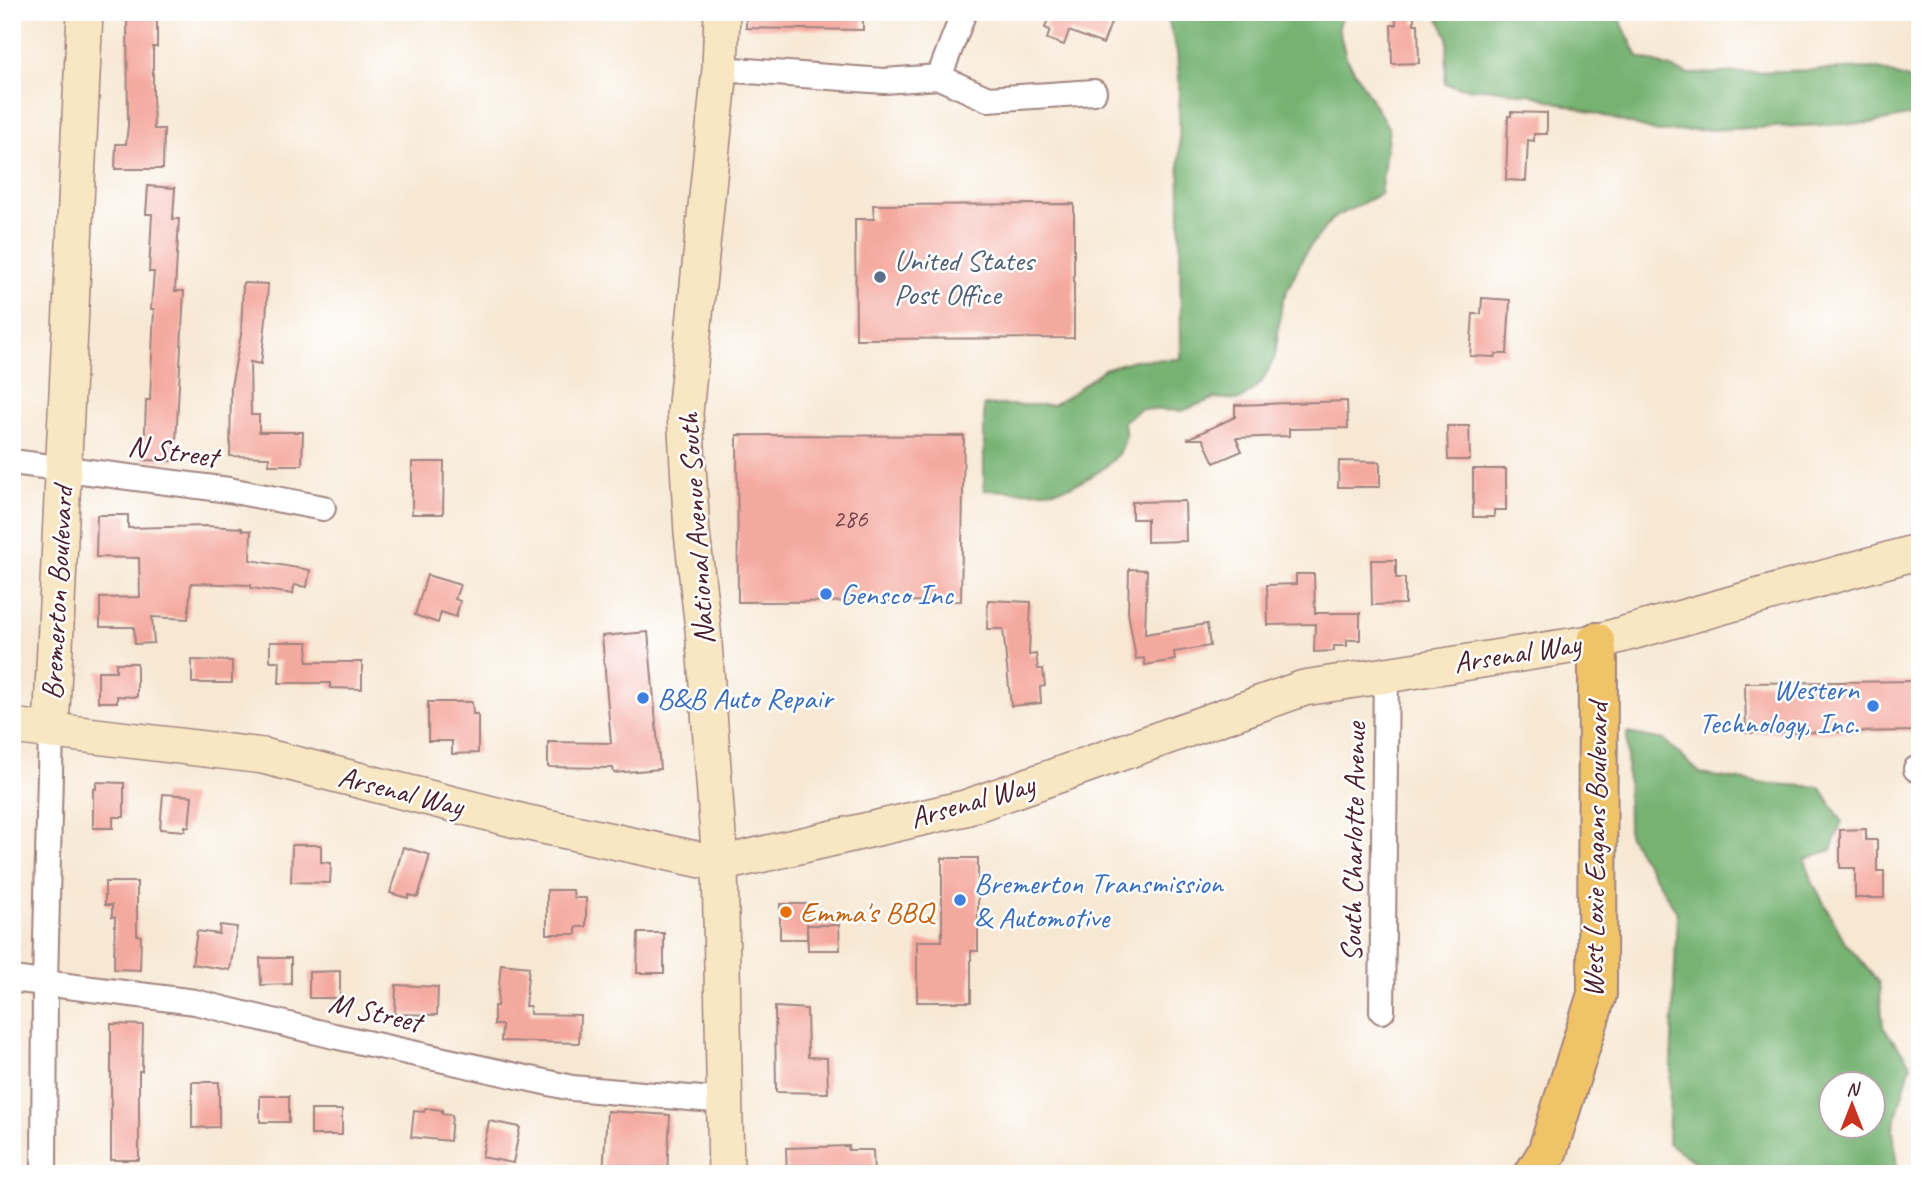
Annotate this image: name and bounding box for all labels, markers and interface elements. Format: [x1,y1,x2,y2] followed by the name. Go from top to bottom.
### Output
[894,241,1036,313] place label: United States Post Office
[872,269,888,285] marker: United States Post Office
[669,410,723,646] street label: National Avenue South
[126,426,224,477] street label: N Street
[32,481,82,701] street label: Bremerton Boulevard
[832,502,869,535] house number: 286
[840,575,954,613] place label: Gensco Inc
[818,586,834,602] marker: Gensco Inc
[1451,624,1585,682] street label: Arsenal Way
[1698,670,1860,742] place label: Western Technology, Inc.
[657,679,835,717] place label: B&B Auto Repair
[635,690,651,706] marker: B&B Auto Repair
[1573,698,1617,998] street label: West Loxie Eagans Boulevard
[1865,698,1881,714] marker: Western Technology, Inc.
[1332,720,1374,962] street label: South Charlotte Avenue
[335,757,469,825] street label: Arsenal Way
[905,765,1040,837] street label: Arsenal Way
[974,864,1224,936] place label: Bremerton Transmission & Automotive
[952,892,968,908] marker: Bremerton Transmission & Automotive
[800,893,936,931] place label: Emma's BBQ
[778,904,794,920] marker: Emma's BBQ
[325,983,429,1042] street label: M Street
[1816,1070,1886,1140] north arrow
[1846,1077,1861,1101] text: N

